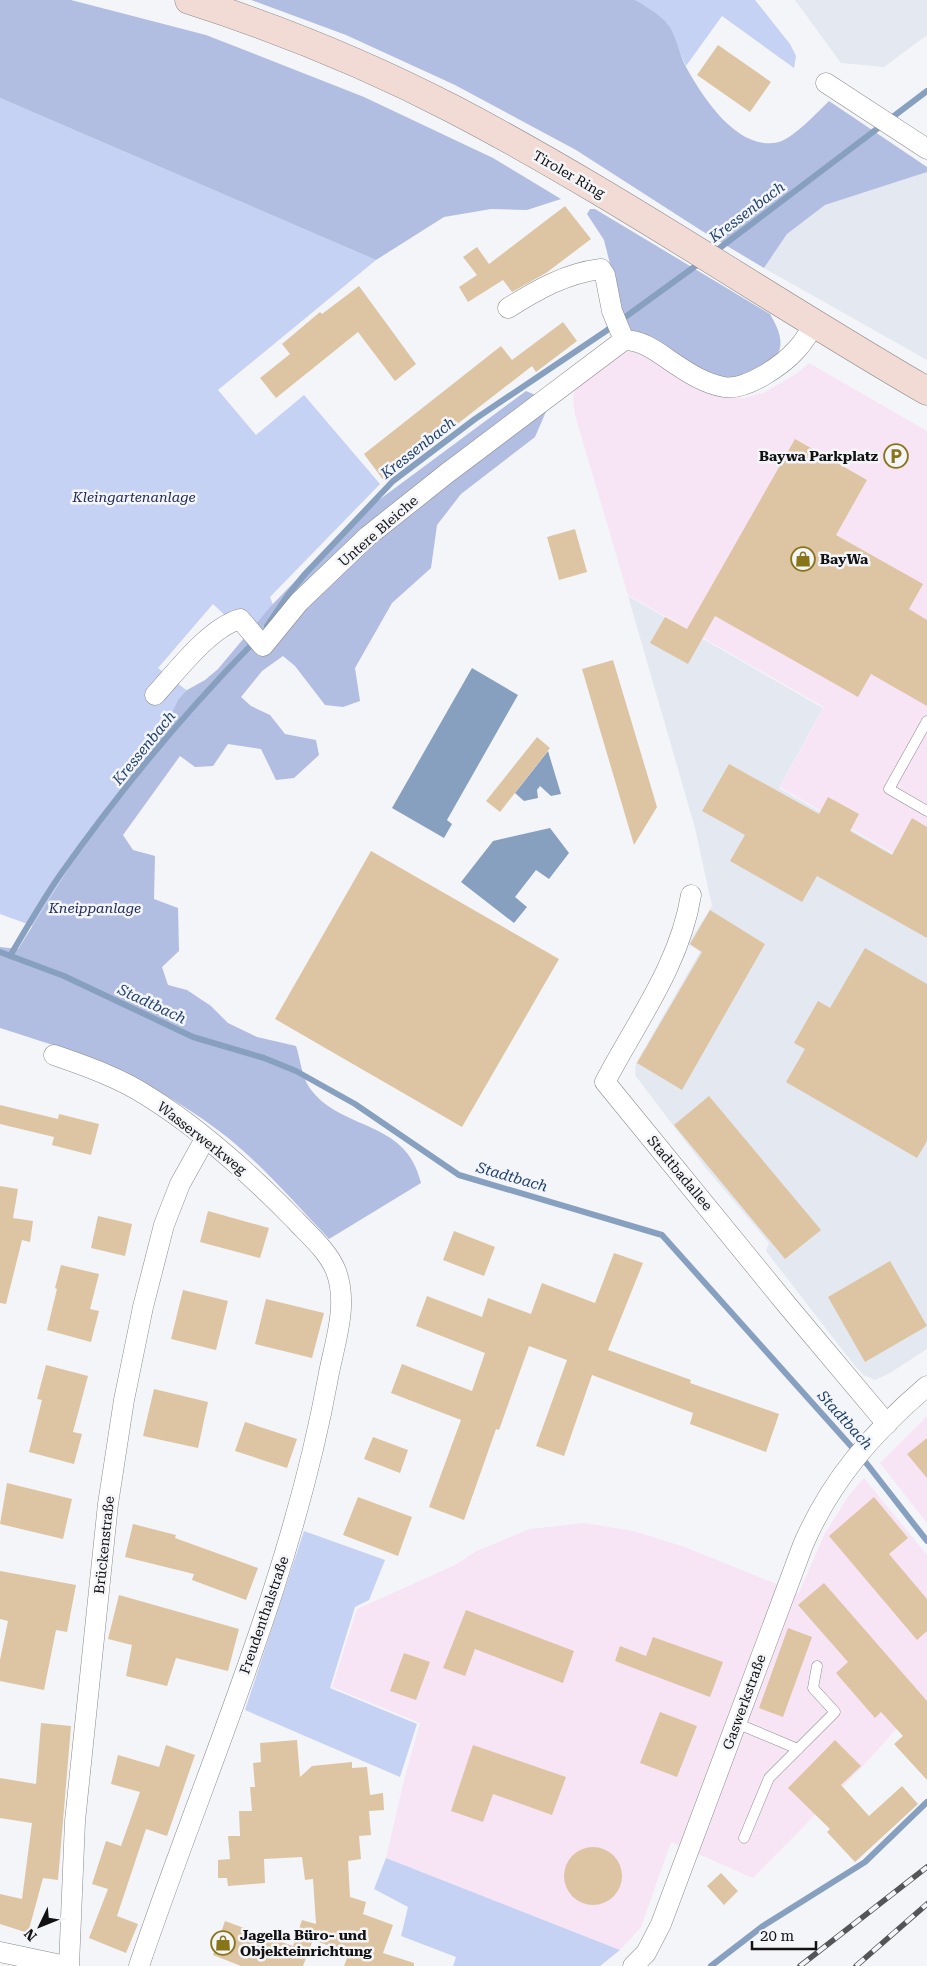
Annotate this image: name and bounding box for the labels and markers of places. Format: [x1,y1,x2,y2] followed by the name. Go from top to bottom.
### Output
[883,443,909,469] parking icon: Baywa Parkplatz
[759,448,878,464] place label: Baywa Parkplatz
[790,546,816,572] shop icon: BayWa
[820,551,869,567] place label: BayWa
[240,1927,372,1959] place label: Jagella Büro- und Objekteinrichtung
[210,1930,236,1956] shop icon: Jagella Büro- und Objekteinrichtung

